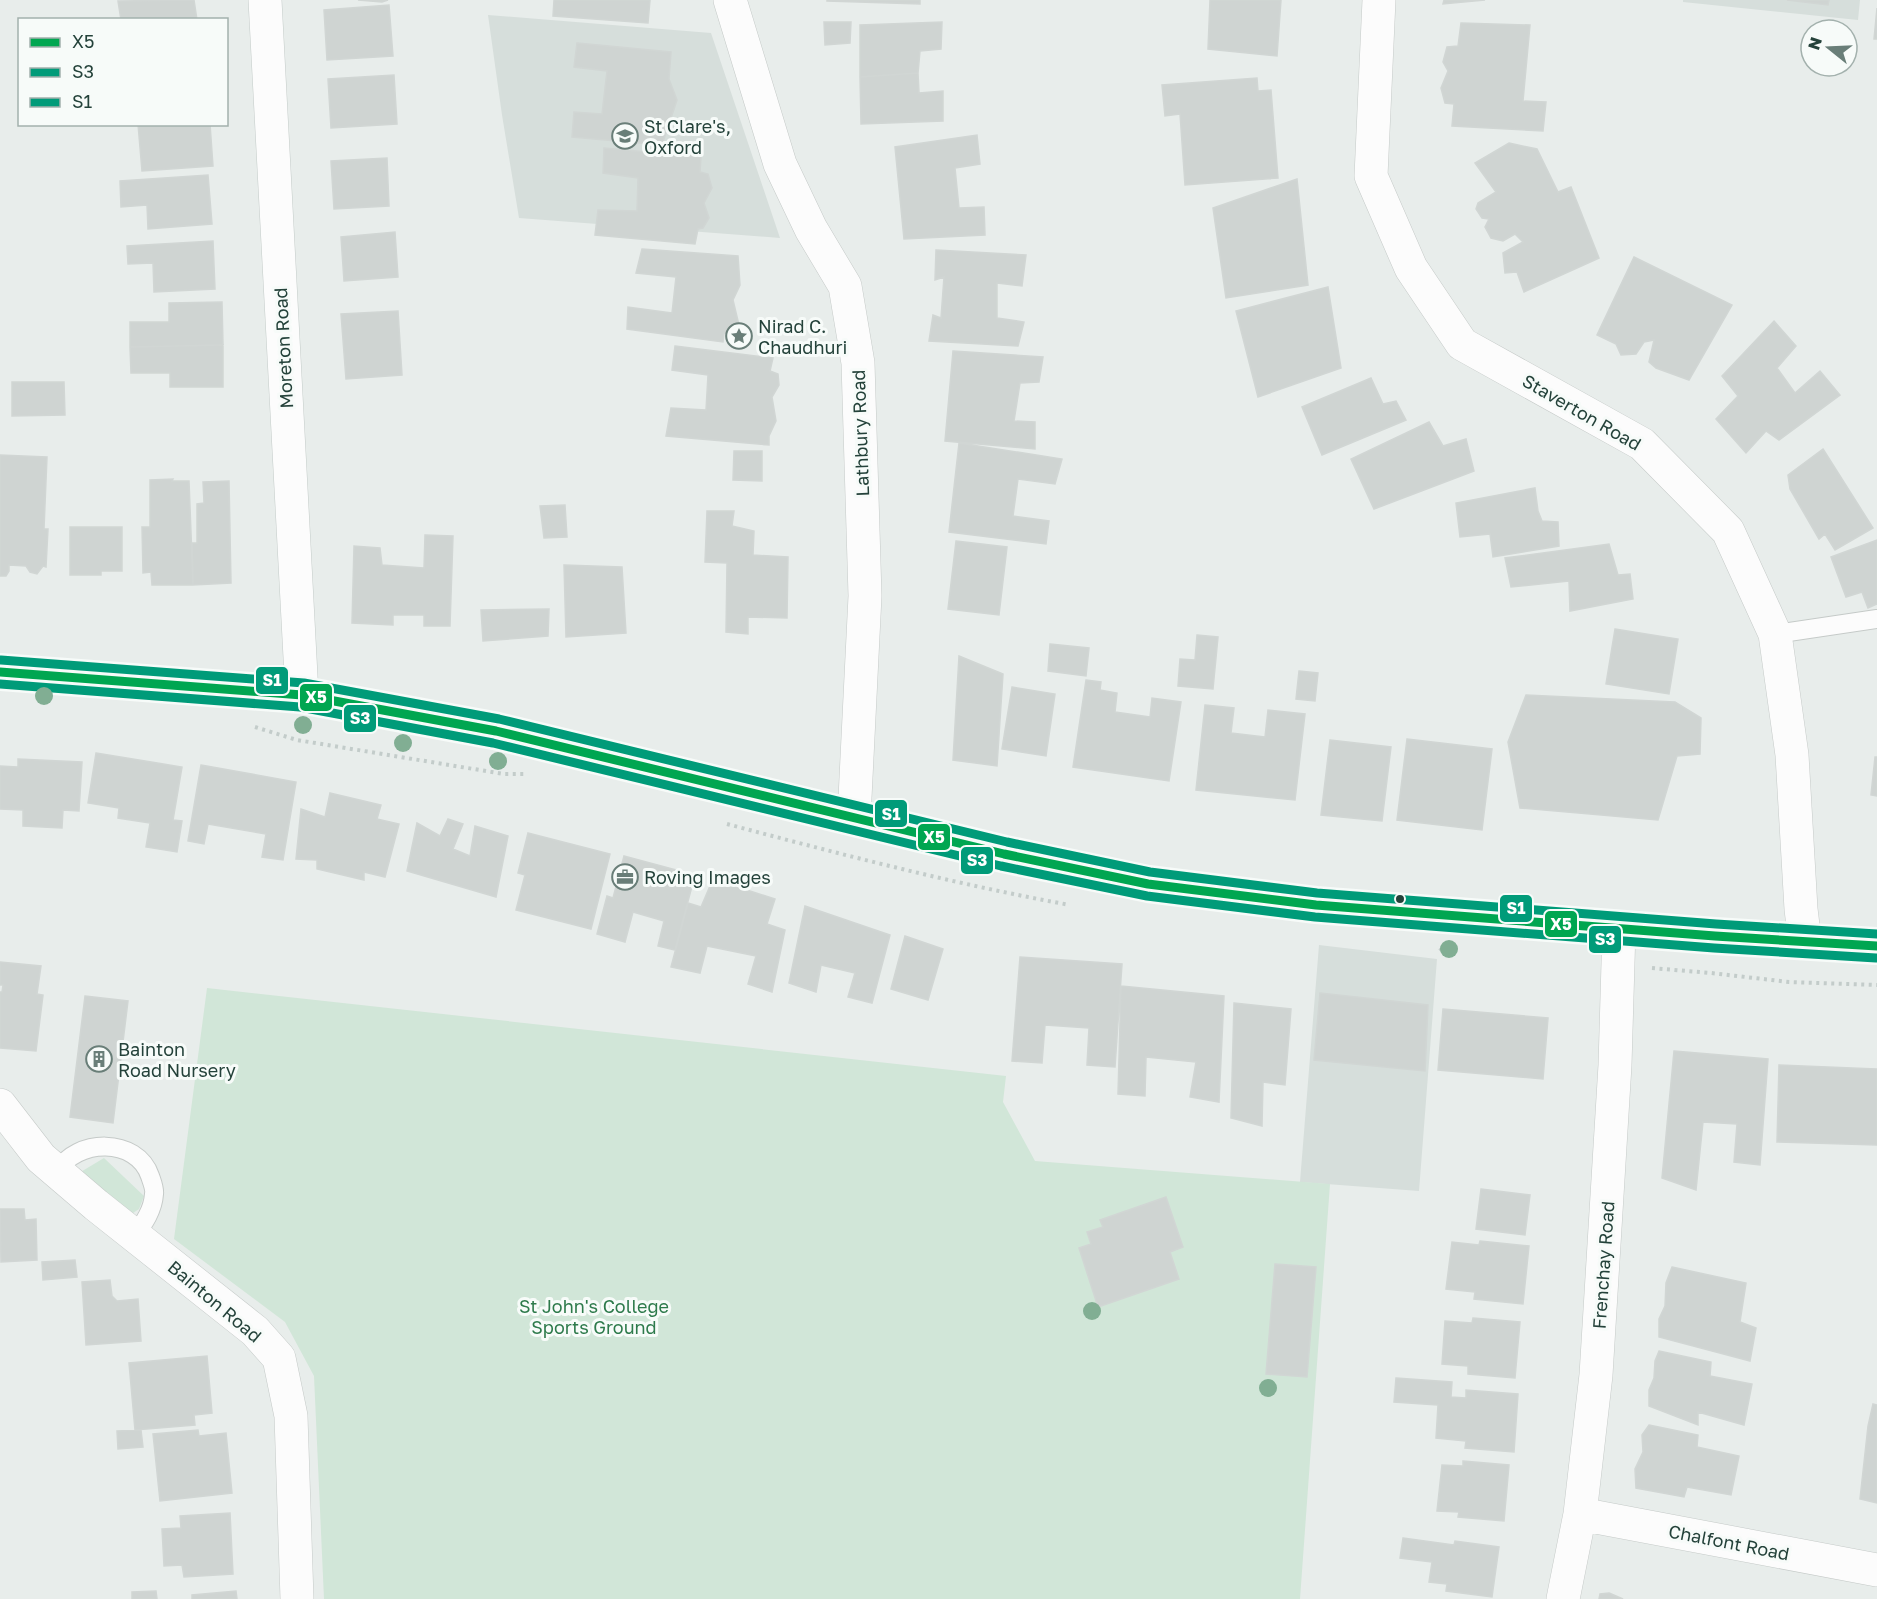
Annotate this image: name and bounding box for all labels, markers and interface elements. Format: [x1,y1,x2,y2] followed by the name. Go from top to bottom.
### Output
[18,18,228,126] legend
[1799,18,1859,78] north arrow
[72,30,94,52] text: X5
[1803,34,1826,52] text: N
[72,60,94,82] text: S3
[72,90,93,112] text: S1
[644,115,731,158] place label: St Clare's, Oxford
[610,121,640,151] school or university icon: St Clare's, Oxford
[269,287,297,409] street label: Moreton Road
[758,315,847,358] place label: Nirad C. Chaudhuri
[724,321,754,351] place icon: Nirad C. Chaudhuri
[847,369,873,497] street label: Lathbury Road
[1519,369,1645,455] street label: Staverton Road
[255,666,289,695] line badge: S1
[263,670,281,690] text: S1
[299,683,333,712] line badge: X5
[305,687,327,707] text: X5
[343,704,377,733] line badge: S3
[350,708,370,728] text: S3
[874,799,908,828] line badge: S1
[882,804,900,824] text: S1
[917,823,951,851] line badge: X5
[923,827,945,847] text: X5
[960,846,994,875] line badge: S3
[967,850,987,870] text: S3
[610,862,640,892] office icon: Roving Images
[644,866,771,888] place label: Roving Images
[1394,893,1406,905] unlabelled marker
[1499,894,1533,923] line badge: S1
[1507,898,1525,918] text: S1
[1544,910,1578,938] line badge: X5
[1550,914,1572,934] text: X5
[1588,925,1622,954] line badge: S3
[1595,929,1615,949] text: S3
[118,1038,236,1081] place label: Bainton Road Nursery
[84,1044,114,1074] building icon: Bainton Road Nursery
[1588,1200,1618,1330] street label: Frenchay Road
[164,1255,266,1347] street label: Bainton Road
[519,1295,669,1338] park label: St John's College Sports Ground
[1667,1519,1791,1565] street label: Chalfont Road

